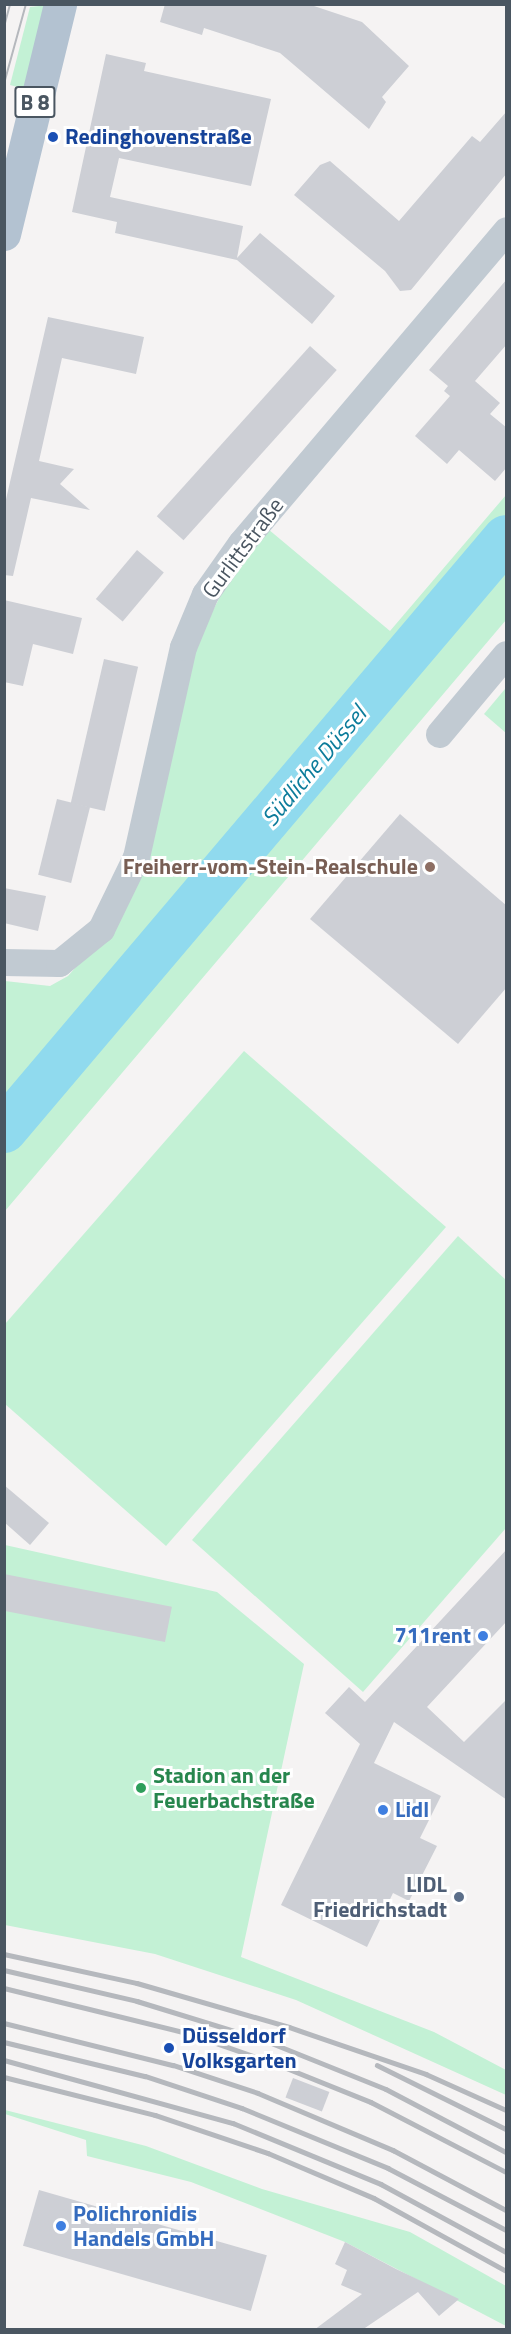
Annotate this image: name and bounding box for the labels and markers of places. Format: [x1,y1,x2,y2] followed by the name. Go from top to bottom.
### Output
[65,124,252,150] place label: Redinghovenstraße
[46,130,60,144] marker: Redinghovenstraße
[123,854,418,880] place label: Freiherr-vom-Stein-Realschule
[423,860,437,874] marker: Freiherr-vom-Stein-Realschule
[394,1623,471,1649] place label: 711rent
[476,1629,490,1643] marker: 711rent
[153,1762,315,1814] place label: Stadion an der Feuerbachstraße
[134,1781,148,1795] marker: Stadion an der Feuerbachstraße
[395,1797,429,1823] place label: Lidl
[376,1803,390,1817] marker: Lidl
[313,1871,447,1922] place label: LIDL Friedrichstadt
[452,1890,466,1904] marker: LIDL Friedrichstadt
[182,2022,297,2074] place label: Düsseldorf Volksgarten
[160,2039,178,2057] marker: Düsseldorf Volksgarten
[73,2200,214,2252] place label: Polichronidis Handels GmbH
[54,2219,68,2233] marker: Polichronidis Handels GmbH

